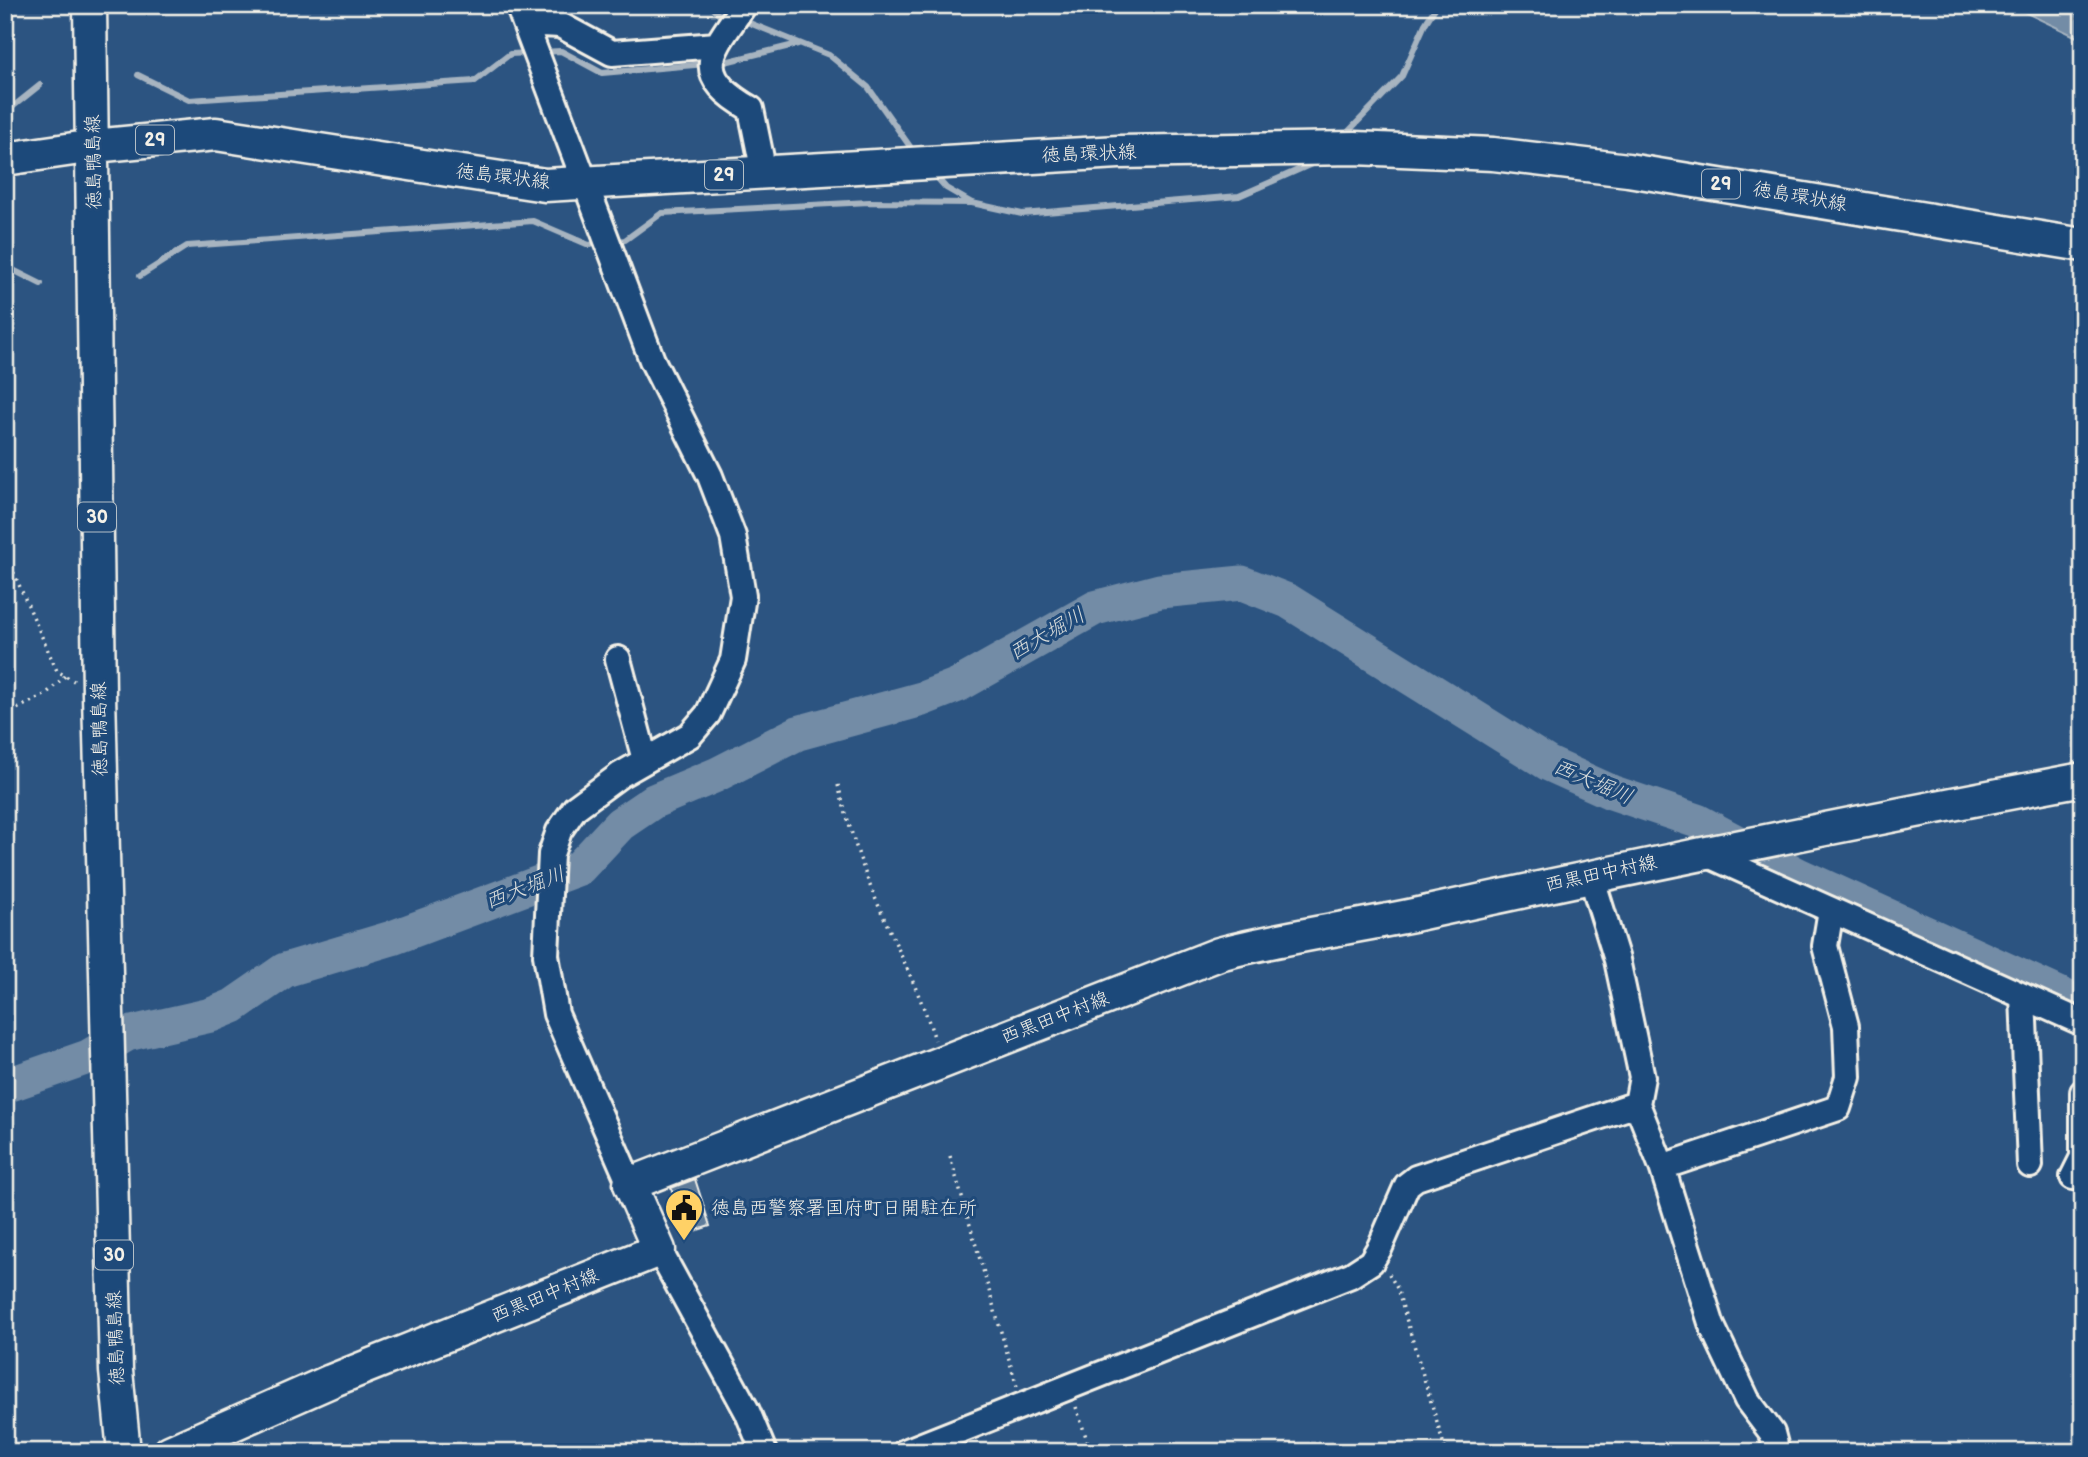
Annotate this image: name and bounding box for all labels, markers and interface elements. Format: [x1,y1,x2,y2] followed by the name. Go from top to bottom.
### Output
[82,114,106,210] street label: 徳島鴨島線
[136,125,174,154] road number: 29
[1041,141,1137,167] street label: 徳島環状線
[454,160,552,194] street label: 徳島環状線
[705,160,743,190] road number: 29
[1702,169,1740,198] road number: 29
[1751,177,1849,217] street label: 徳島環状線
[78,503,116,532] road number: 30
[1004,602,1090,666] water label: 西大堀川
[88,681,112,777] street label: 徳島鴨島線
[1549,754,1637,810] water label: 西大堀川
[1543,851,1659,897] street label: 西黒田中村線
[481,861,569,915] water label: 西大堀川
[998,987,1112,1049] street label: 西黒田中村線
[663,1187,705,1242] public building icon: 徳島西警察署国府町日開駐在所
[711,1197,977,1220] place label: 徳島西警察署国府町日開駐在所
[95,1240,133,1270] road number: 30
[488,1264,602,1328] street label: 西黒田中村線
[103,1290,129,1386] street label: 徳島鴨島線

